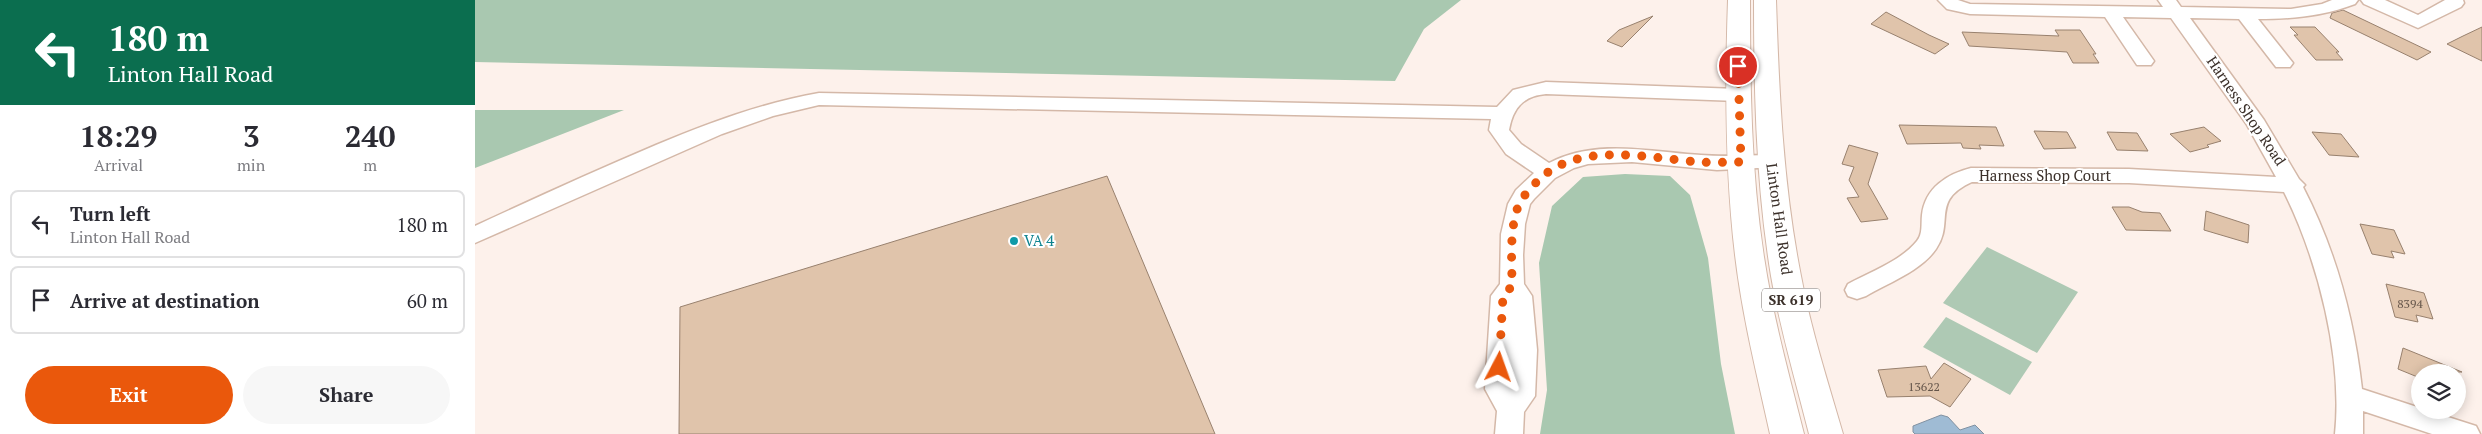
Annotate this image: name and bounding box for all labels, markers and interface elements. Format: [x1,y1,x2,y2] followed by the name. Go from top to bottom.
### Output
[108,15,209,61] text: 180 m
[25,20,90,85] icon: left
[1717,45,1759,87] pin
[1724,52,1752,80] icon: arrive
[2203,52,2291,169] street label: Harness Shop Road
[108,59,273,88] text: Linton Hall Road
[79,116,158,156] text: 18:29
[243,116,260,156] text: 3
[345,116,396,156] text: 240
[94,154,143,176] text: Arrival
[237,154,265,176] text: min
[363,154,377,176] text: m
[1762,162,1798,276] street label: Linton Hall Road
[1979,165,2112,185] street label: Harness Shop Court
[70,201,151,226] text: Turn left
[27,210,55,238] icon: left
[397,212,448,237] text: 180 m
[70,226,190,248] text: Linton Hall Road
[1024,230,1054,250] place label: VA 4
[1008,235,1020,247] marker: VA 4
[27,286,55,314] icon: arrive
[70,288,259,313] text: Arrive at destination
[407,288,448,313] text: 60 m
[1762,288,1820,312] road number: SR 619
[2397,296,2423,311] house number: 8394
[1472,340,1524,392] position arrow
[2411,364,2466,419] map controls
[2411,364,2466,419] button: layers
[25,366,233,424] button: Exit
[243,366,450,424] button: Share
[1908,379,1940,394] house number: 13622

